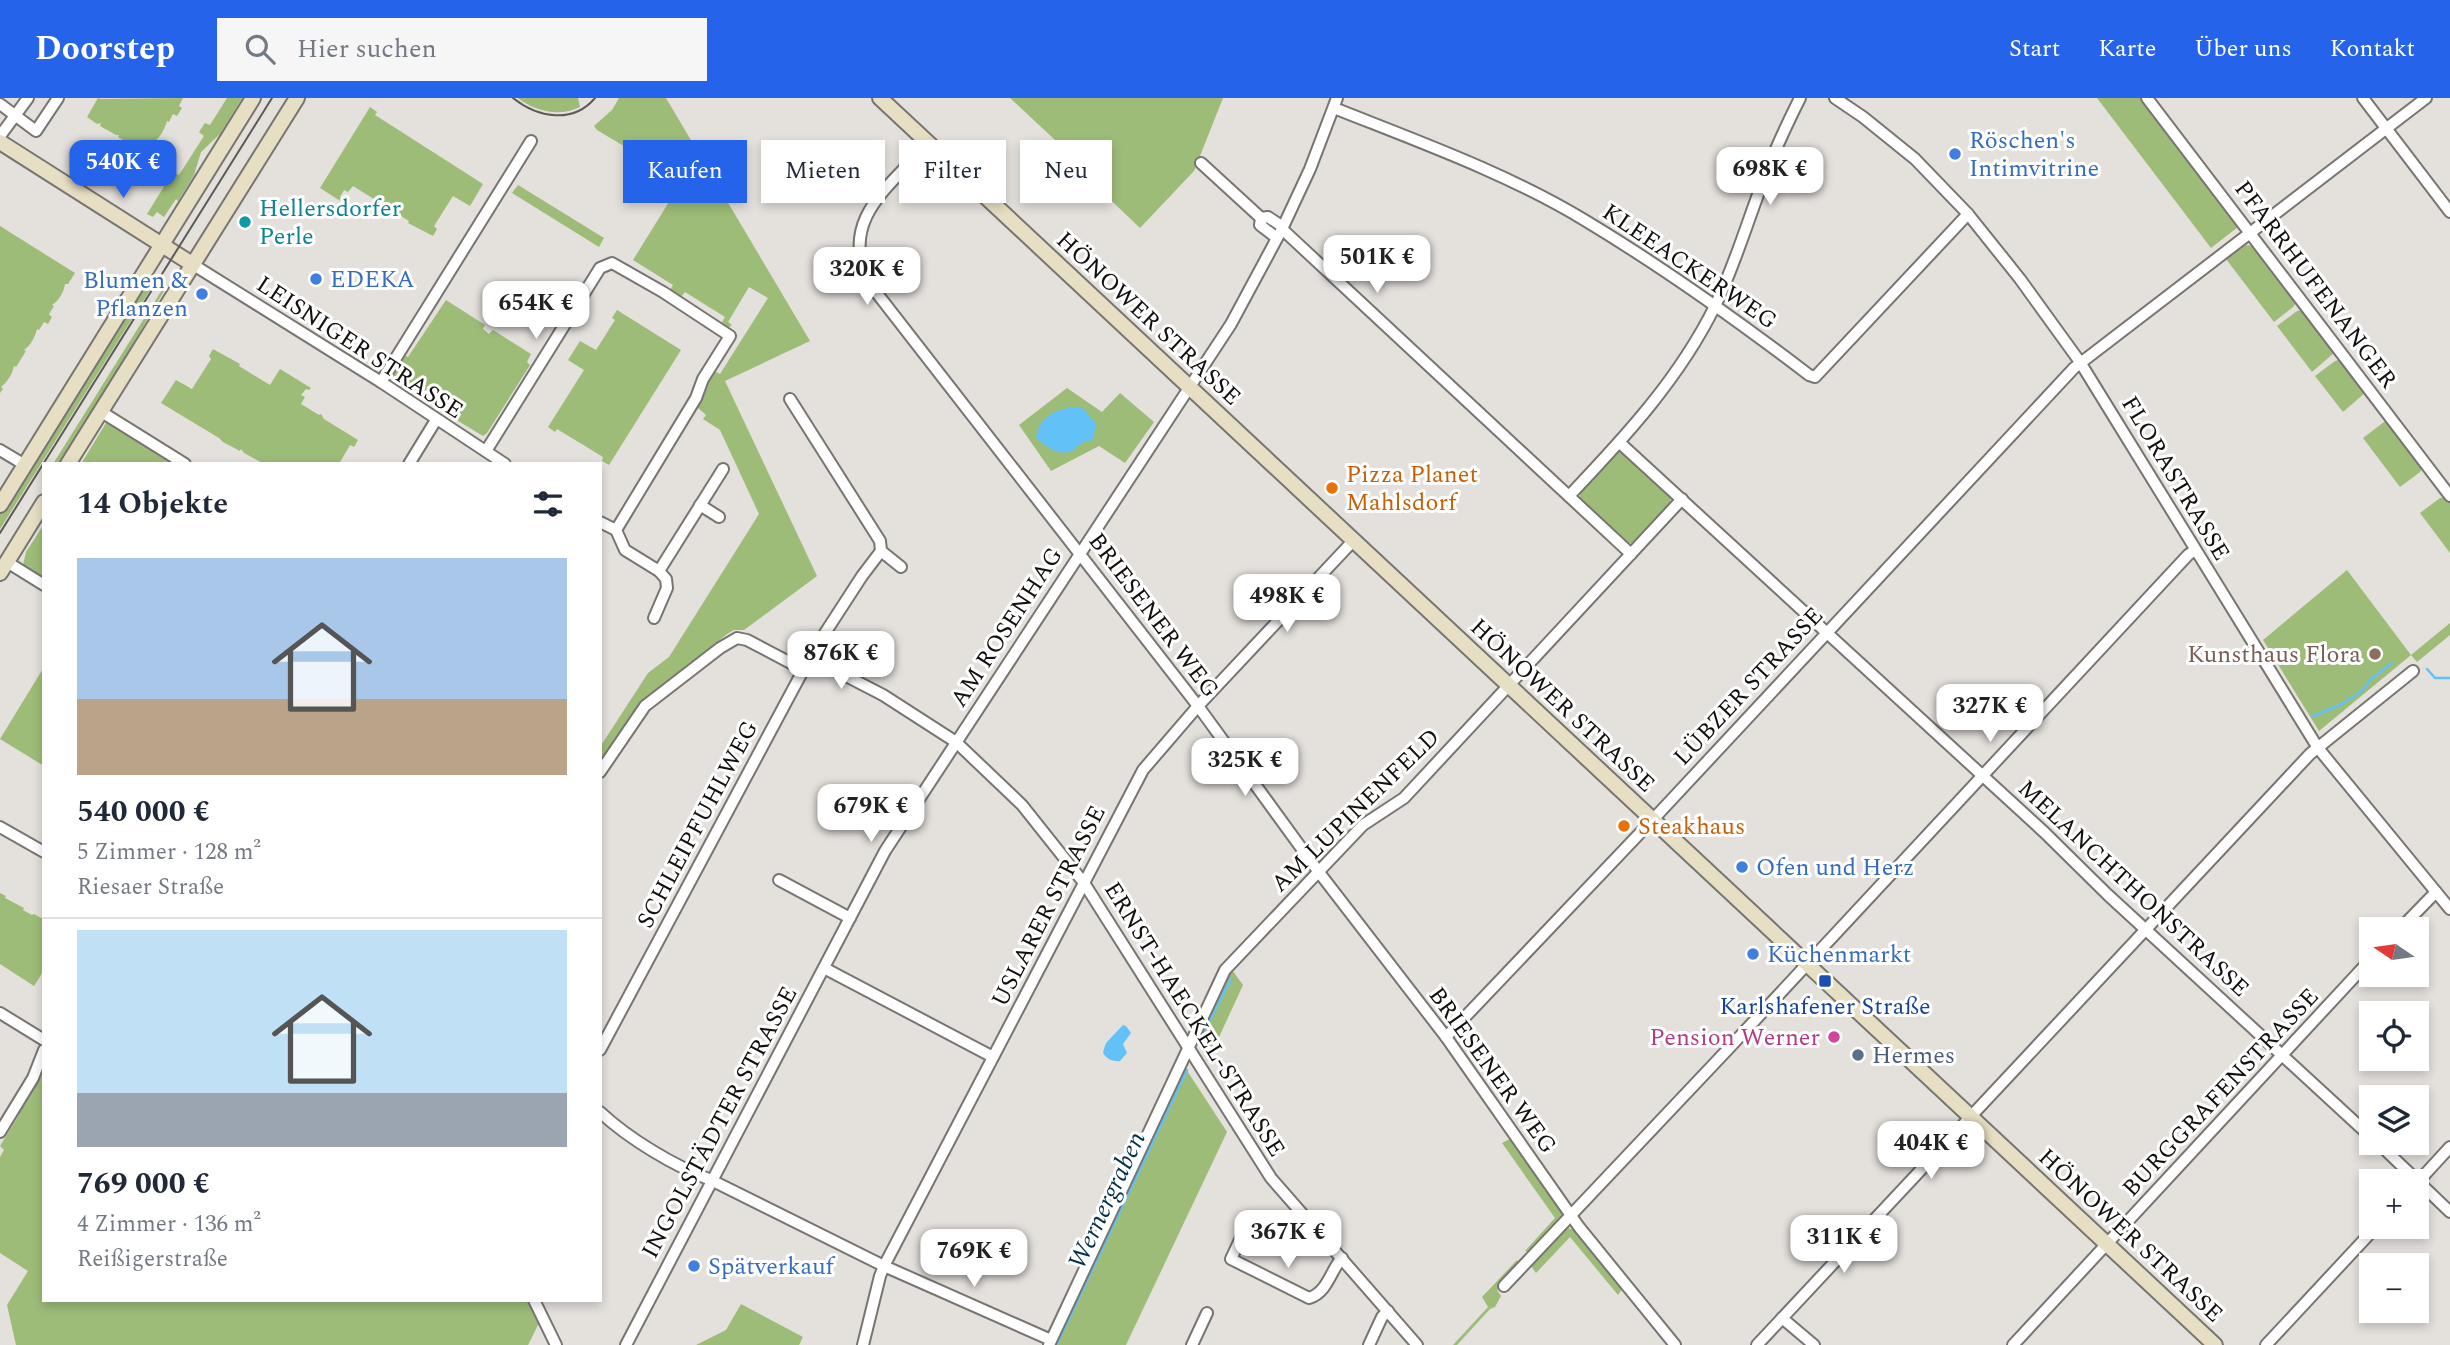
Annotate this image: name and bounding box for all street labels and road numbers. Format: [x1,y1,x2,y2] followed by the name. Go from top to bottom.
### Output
[2225,173,2406,396] street label: PFARRHUFENANGER
[1595,195,1784,339] street label: KLEEACKERWEG
[1048,223,1249,414] street label: HÖNOWER STRASSE
[249,267,470,429] street label: LEISNIGER STRASSE
[2112,389,2239,568] street label: FLORASTRASSE
[1079,525,1227,706] street label: BRIESENER WEG
[941,540,1072,715] street label: AM ROSENHAG
[1665,599,1832,774] street label: LÜBZER STRASSE
[1462,610,1663,801] street label: HÖNOWER STRASSE
[628,714,768,935] street label: SCHLEIPFUHLWEG
[1263,720,1448,901] street label: AM LUPINENFELD
[2009,771,2257,1006] street label: MELANCHTHONSTRASSE
[982,799,1115,1014] street label: USLARER STRASSE
[1094,875,1294,1164] street label: ERNST-HAECKEL-STRASSE
[1419,979,1565,1162] street label: BRIESENER WEG
[633,980,807,1265] street label: INGOLSTÄDTER STRASSE
[2114,980,2328,1205] street label: BURGGRAFENSTRASSE
[2030,1140,2231,1331] street label: HÖNOWER STRASSE

